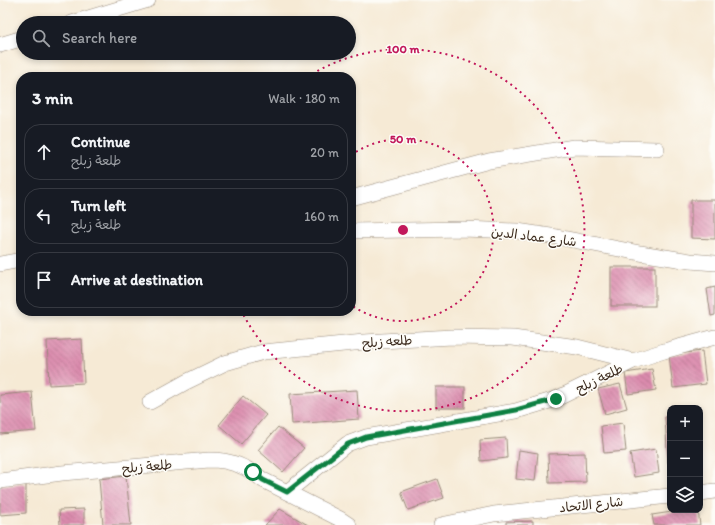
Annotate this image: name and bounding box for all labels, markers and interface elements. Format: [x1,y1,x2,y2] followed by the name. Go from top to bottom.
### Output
[16,16,356,60] search box
[30,27,52,49] icon: search
[62,29,137,47] text: Search here
[386,42,420,56] text: 100 m
[32,88,73,108] text: 3 min
[268,91,340,106] text: Walk · 180 m
[390,132,417,146] text: 50 m
[71,133,130,151] text: Continue
[33,141,55,163] icon: ahead
[310,145,339,160] text: 20 m
[71,153,121,168] text: طلعة زبلح
[71,197,126,215] text: Turn left
[33,205,55,227] icon: left
[304,209,339,224] text: 160 m
[71,217,121,232] text: طلعة زبلح
[396,223,410,237] centre of rings
[490,224,578,251] street label: شارع عماد الدين
[33,269,55,291] icon: arrive
[71,271,203,289] text: Arrive at destination
[361,332,413,353] street label: طلعه زبلح
[573,361,626,398] street label: طلعة زبلح
[547,390,565,408] route end
[667,405,703,513] map controls
[667,405,703,441] button: +
[667,441,703,477] button: −
[121,457,173,478] street label: طلعة زبلح
[244,463,262,481] route start
[667,477,703,513] button: layers
[558,494,624,517] street label: شارع الاتحاد

